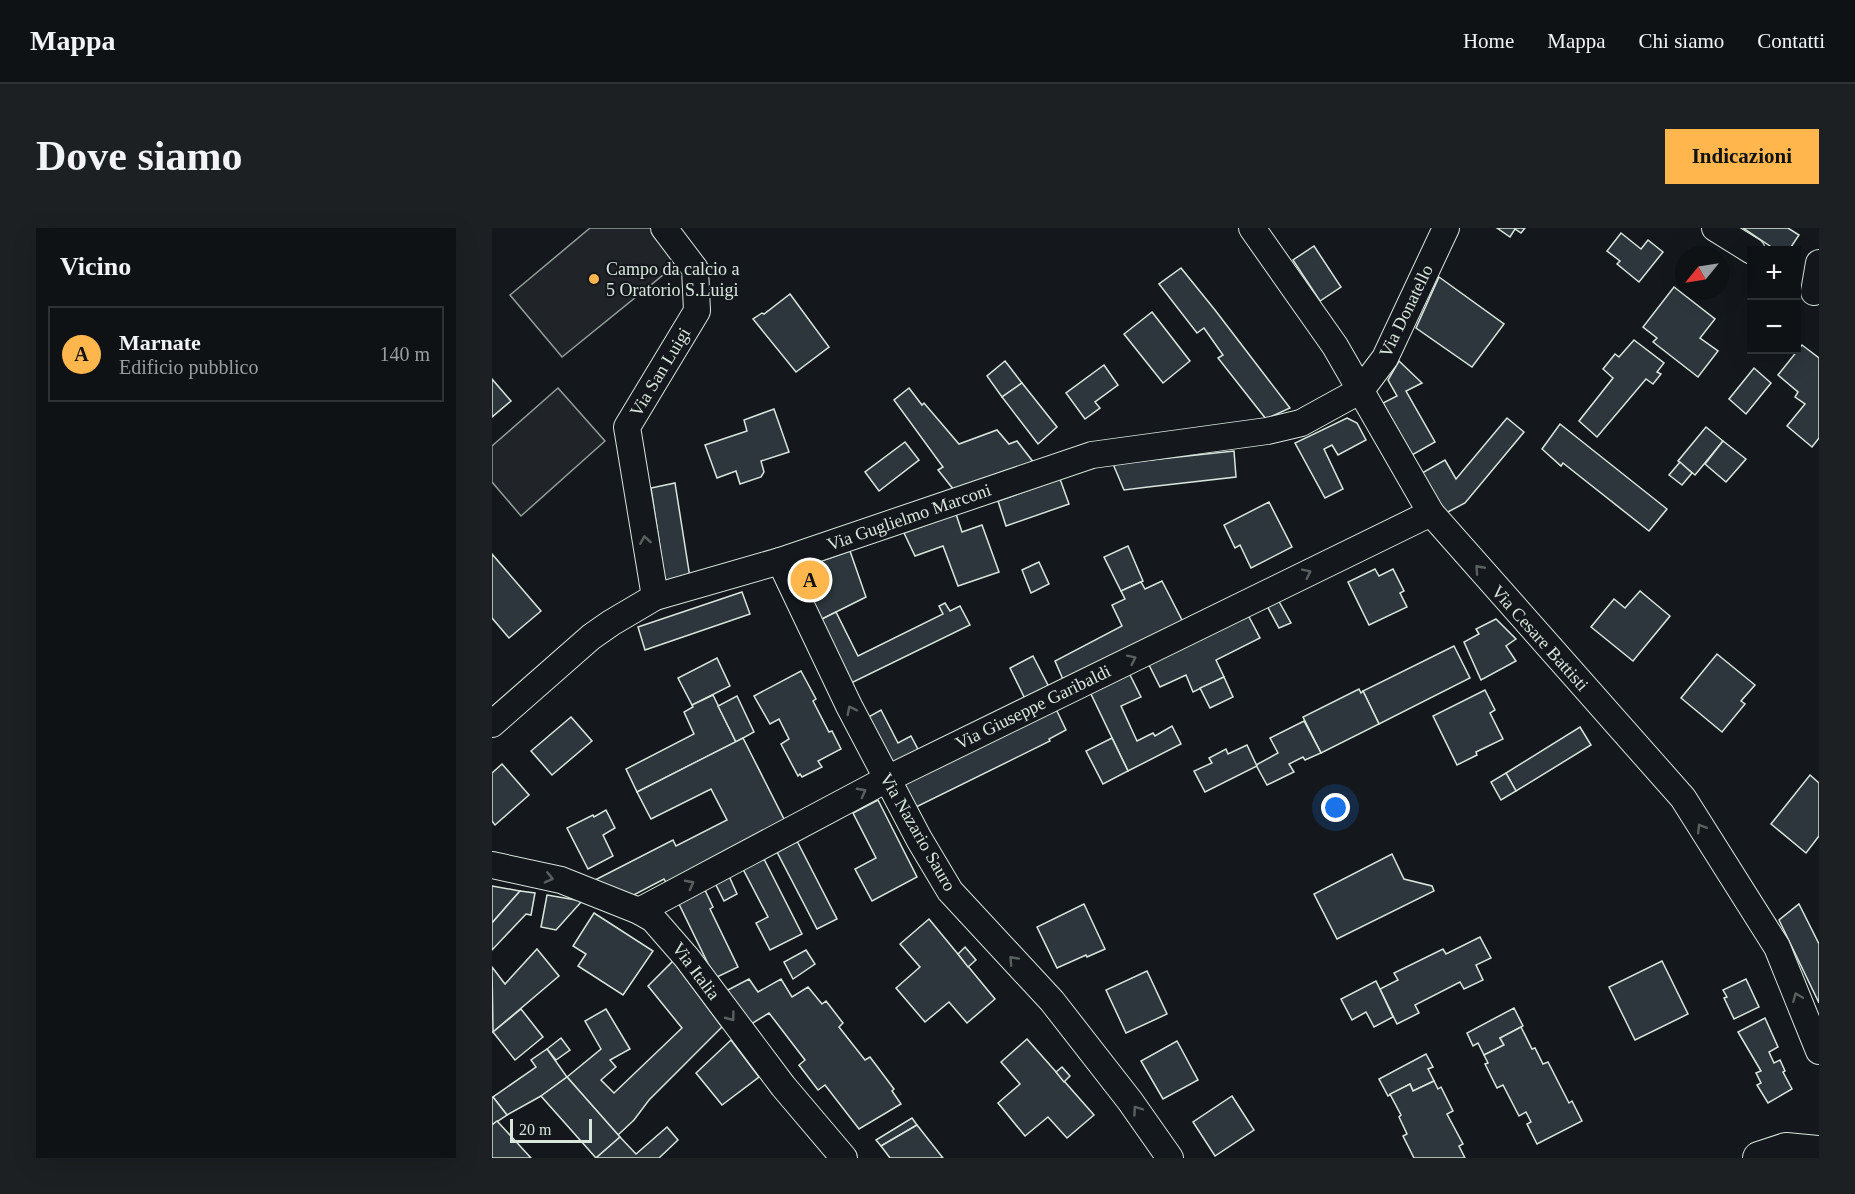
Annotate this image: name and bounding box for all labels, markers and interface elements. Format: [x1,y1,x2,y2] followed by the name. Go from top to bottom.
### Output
[30,25,116,56] text: Mappa
[1463,29,1514,53] text: Home
[1547,29,1606,53] text: Mappa
[1639,29,1724,53] text: Chi siamo
[1757,29,1825,53] text: Contatti
[1665,129,1819,184] button: Indicazioni
[36,133,242,179] text: Dove siamo
[1675,246,1729,300] north arrow
[1747,246,1801,354] map controls
[1747,246,1801,300] button: +
[60,252,131,281] text: Vicino
[606,259,739,300] place label: Campo da calcio a 5 Oratorio S.Luigi
[1375,262,1437,360] street label: Via Donatello
[587,272,601,286] marker: Campo da calcio a 5 Oratorio S.Luigi
[1747,300,1801,354] button: −
[626,324,694,420] street label: Via San Luigi
[119,330,201,355] text: Marnate
[74,343,89,365] text: A
[379,343,430,365] text: 140 m
[119,356,258,378] text: Edificio pubblico
[824,480,994,554] street label: Via Guglielmo Marconi
[640,535,652,544] one-way arrow
[790,558,830,602] pin: A
[1475,565,1486,575] one-way arrow
[1300,569,1311,581] one-way arrow
[1487,581,1593,695] street label: Via Cesare Battisti
[1125,655,1136,666] one-way arrow
[952,661,1114,753] street label: Via Giuseppe Garibaldi
[847,705,858,716] one-way arrow
[876,769,960,895] street label: Via Nazario Sauro
[856,788,867,799] one-way arrow
[1321,793,1350,822] your location
[1697,824,1709,834] one-way arrow
[544,870,554,883] one-way arrow
[684,880,695,891] one-way arrow
[668,938,724,1004] street label: Via Italia
[1009,956,1020,966] one-way arrow
[1792,992,1804,1003] one-way arrow
[723,1010,734,1021] one-way arrow
[1133,1106,1144,1117] one-way arrow
[510,1116,592,1144] scale bar
[519,1121,551,1138] text: 20 m

